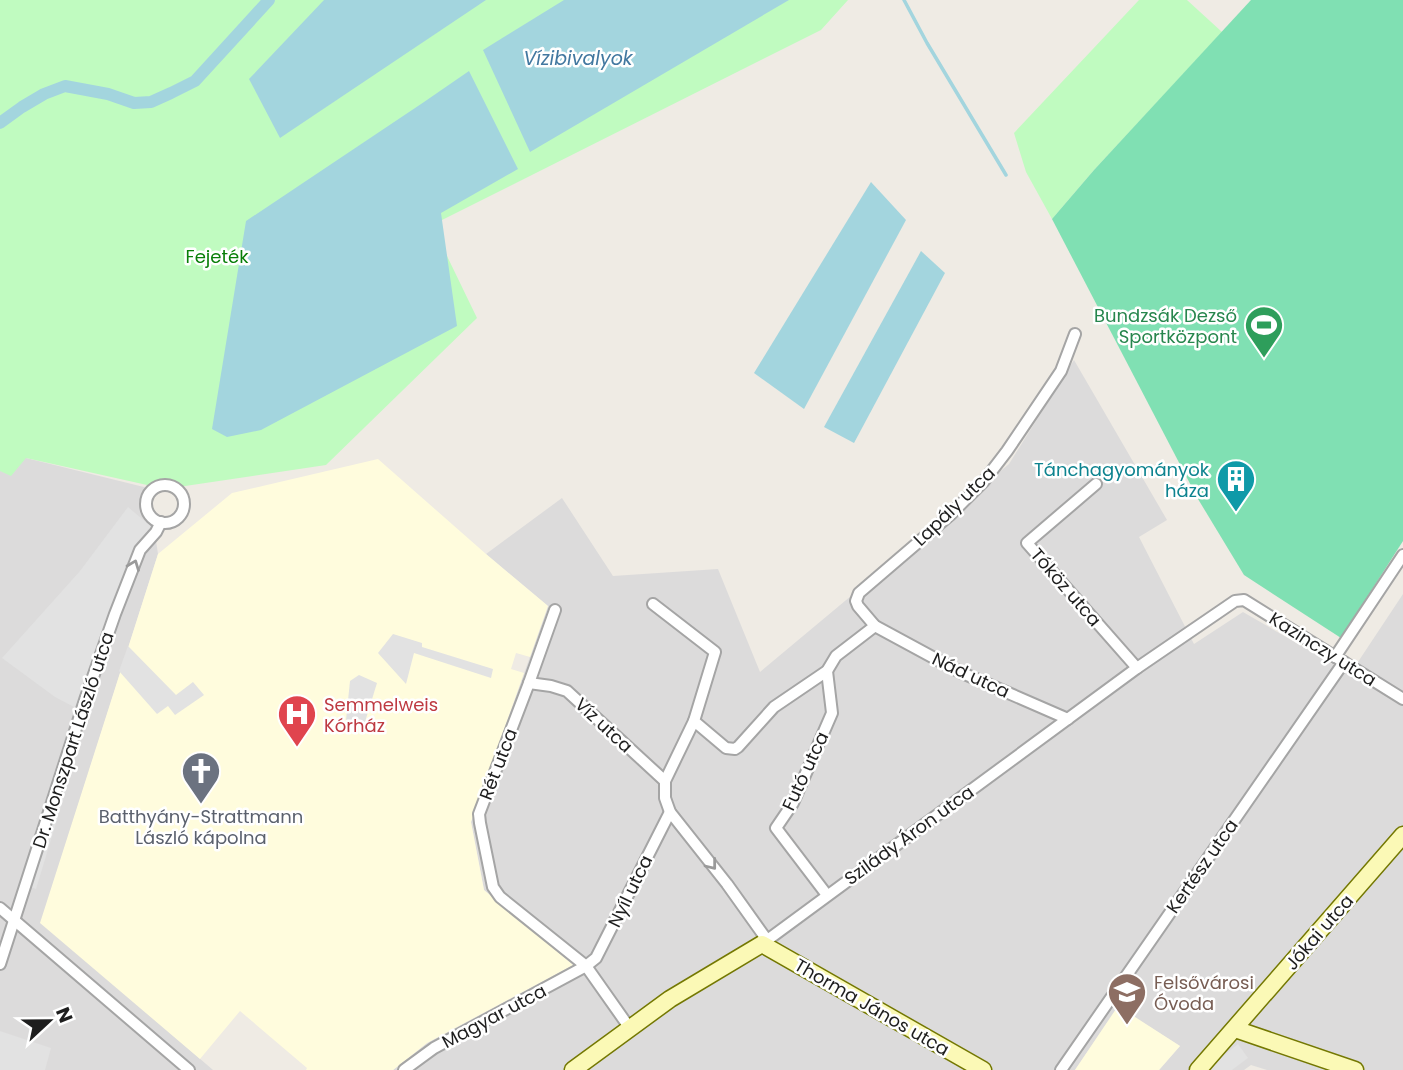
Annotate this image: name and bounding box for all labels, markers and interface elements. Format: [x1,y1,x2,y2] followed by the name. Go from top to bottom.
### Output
[523,45,634,72] water label: Vízibivalyok
[186,244,249,269] park label: Fejeték
[1094,303,1237,349] place label: Bundzsák Dezső Sportközpont
[1243,304,1285,359] sports icon: Bundzsák Dezső Sportközpont
[1034,457,1210,503] place label: Tánchagyományok háza
[1215,458,1257,513] building icon: Tánchagyományok háza
[908,461,1000,551] street label: Lapály utca
[1025,542,1107,632] street label: Tóköz utca
[126,560,140,572] one-way arrow
[1265,606,1381,692] street label: Kazinczy utca
[26,629,120,851] street label: Dr. Monszpart László utca
[928,646,1014,704] street label: Nád utca
[324,692,438,738] place label: Semmelweis Kórház
[570,692,638,758] street label: Víz utca
[276,693,318,748] hospital icon: Semmelweis Kórház
[473,725,523,803] street label: Rét utca
[776,727,834,815] street label: Futó utca
[180,750,222,805] church icon: Batthyány-Strattmann László kápolna
[839,779,979,891] street label: Szilády Áron utca
[99,804,303,850] place label: Batthyány-Strattmann László kápolna
[1160,814,1244,918] street label: Kertész utca
[602,851,658,931] street label: Nyíl utca
[704,857,716,870] one-way arrow
[1279,889,1359,975] street label: Jókai utca
[790,952,954,1062] street label: Thorma János utca
[1154,970,1254,1016] place label: Felsővárosi Óvoda
[1106,971,1148,1026] school or university icon: Felsővárosi Óvoda
[437,978,551,1054] street label: Magyar utca
[14,986,84,1056] north arrow
[49,1003,79,1027] text: N

